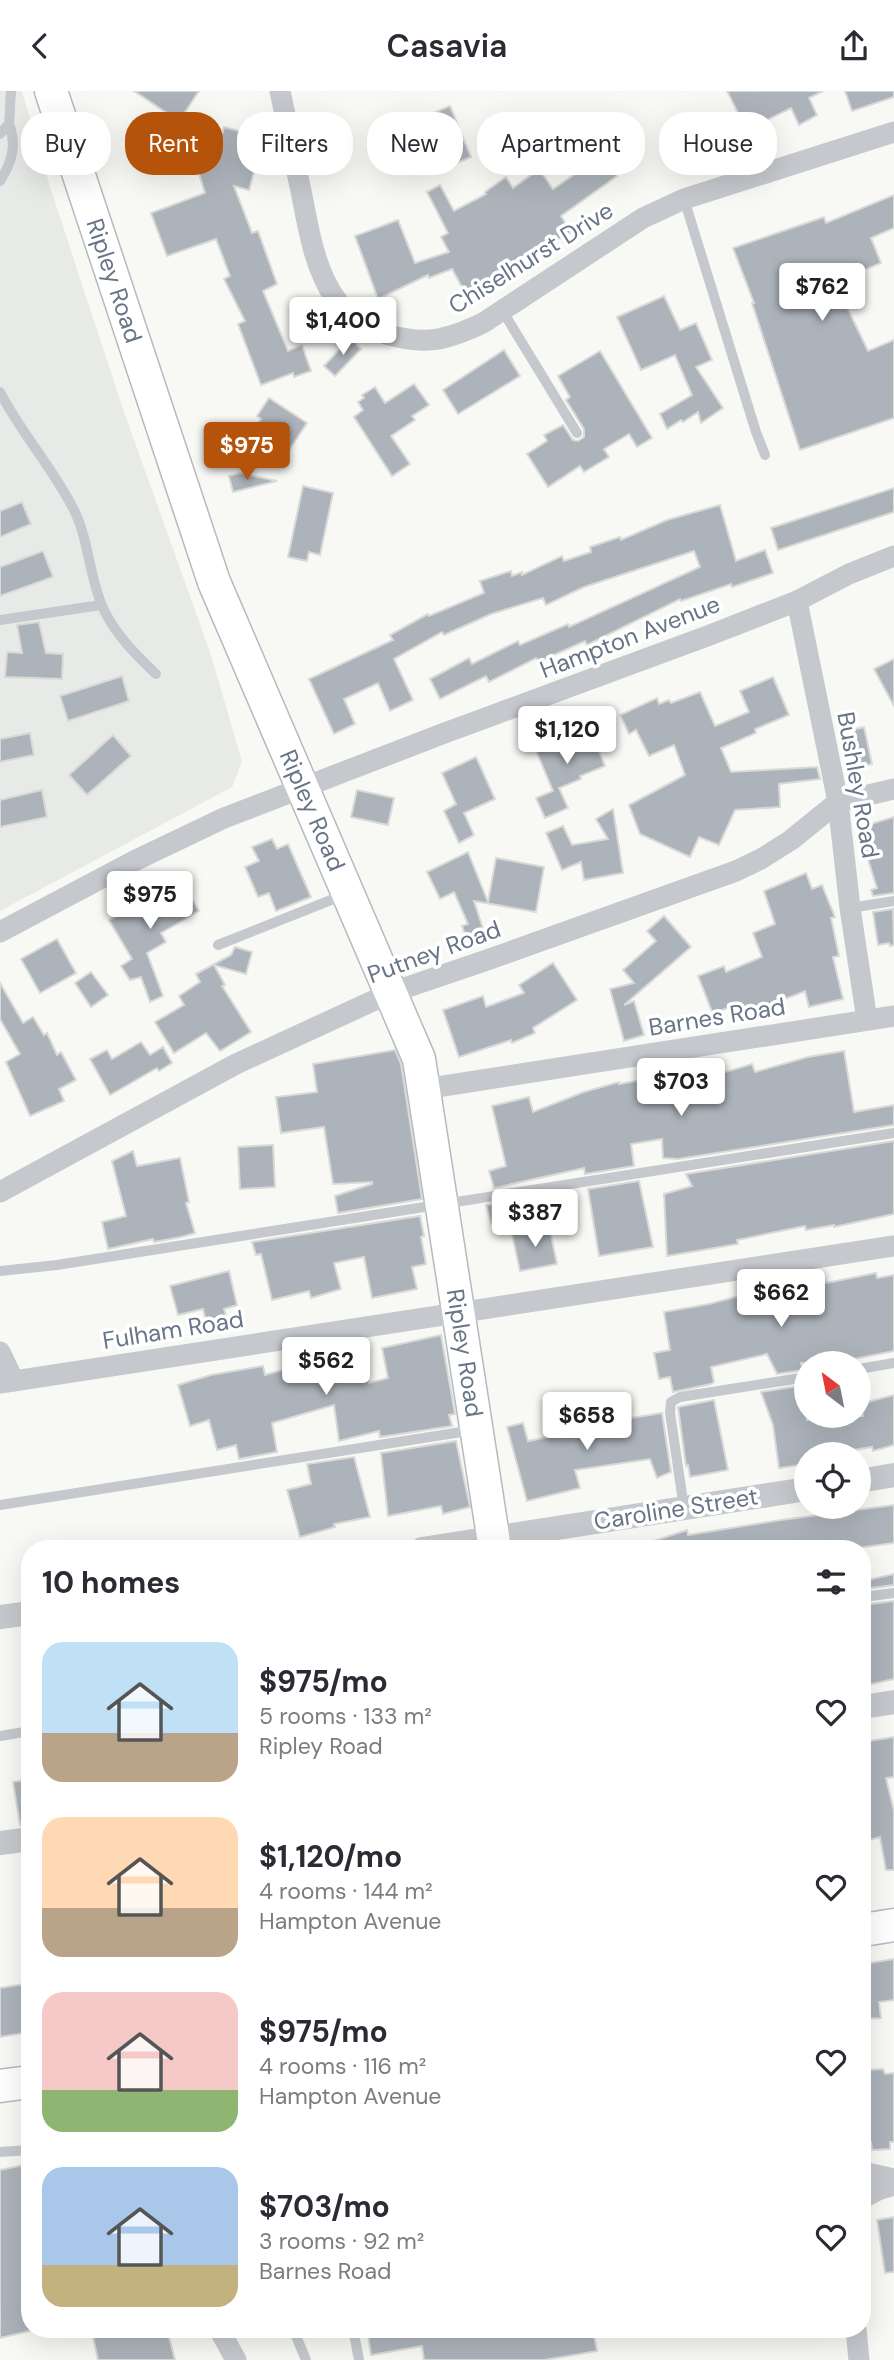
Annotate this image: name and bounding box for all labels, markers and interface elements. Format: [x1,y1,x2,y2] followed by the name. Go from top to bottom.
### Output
[387,25,507,67] text: Casavia
[21,27,59,65] icon: back
[835,27,873,65] icon: share
[21,112,111,175] chip: Buy
[125,112,223,175] chip: Rent
[237,112,353,175] chip: Filters
[367,112,463,175] chip: New
[477,112,645,175] chip: Apartment
[659,112,777,175] chip: House
[443,195,619,321] street label: Chiselhurst Drive
[79,214,150,347] street label: Ripley Road
[781,264,863,323] pin: $762
[795,271,849,301] text: $762
[286,297,400,357] pin: $1,400
[305,305,381,335] text: $1,400
[206,423,288,482] pin: $975
[220,430,274,460] text: $975
[535,588,724,685] street label: Hampton Avenue
[510,707,624,766] pin: $1,120
[830,709,887,861] street label: Bushley Road
[534,714,600,744] text: $1,120
[273,745,352,876] street label: Ripley Road
[109,871,191,931] pin: $975
[123,879,177,909] text: $975
[363,913,505,990] street label: Putney Road
[646,990,788,1043] street label: Barnes Road
[640,1059,722,1118] pin: $703
[653,1066,709,1096] text: $703
[494,1189,576,1249] pin: $387
[508,1197,562,1227] text: $387
[740,1269,822,1329] pin: $662
[753,1277,809,1307] text: $662
[440,1287,490,1419] street label: Ripley Road
[100,1303,246,1356] street label: Fulham Road
[285,1337,367,1397] pin: $562
[298,1345,354,1375] text: $562
[794,1351,872,1428] north arrow
[794,1351,871,1519] map controls
[546,1393,628,1452] pin: $658
[559,1400,615,1430] text: $658
[794,1442,871,1519] button: locate
[592,1480,760,1537] street label: Caroline Street
[42,1563,180,1602] text: 10 homes
[812,1563,850,1601] icon: filters
[259,1662,388,1701] text: $975/mo
[98,1670,182,1754] icon: home
[812,1693,850,1731] icon: heart
[259,1701,432,1731] text: 5 rooms · 133 m²
[259,1731,383,1761] text: Ripley Road
[259,1837,402,1876] text: $1,120/mo
[98,1845,182,1929] icon: home
[812,1868,850,1906] icon: heart
[259,1876,433,1906] text: 4 rooms · 144 m²
[259,1906,441,1936] text: Hampton Avenue
[259,2012,388,2051] text: $975/mo
[98,2020,182,2104] icon: home
[812,2043,850,2081] icon: heart
[259,2051,426,2081] text: 4 rooms · 116 m²
[259,2081,441,2111] text: Hampton Avenue
[259,2187,390,2226] text: $703/mo
[98,2195,182,2279] icon: home
[812,2218,850,2256] icon: heart
[259,2226,424,2256] text: 3 rooms · 92 m²
[259,2256,391,2286] text: Barnes Road

